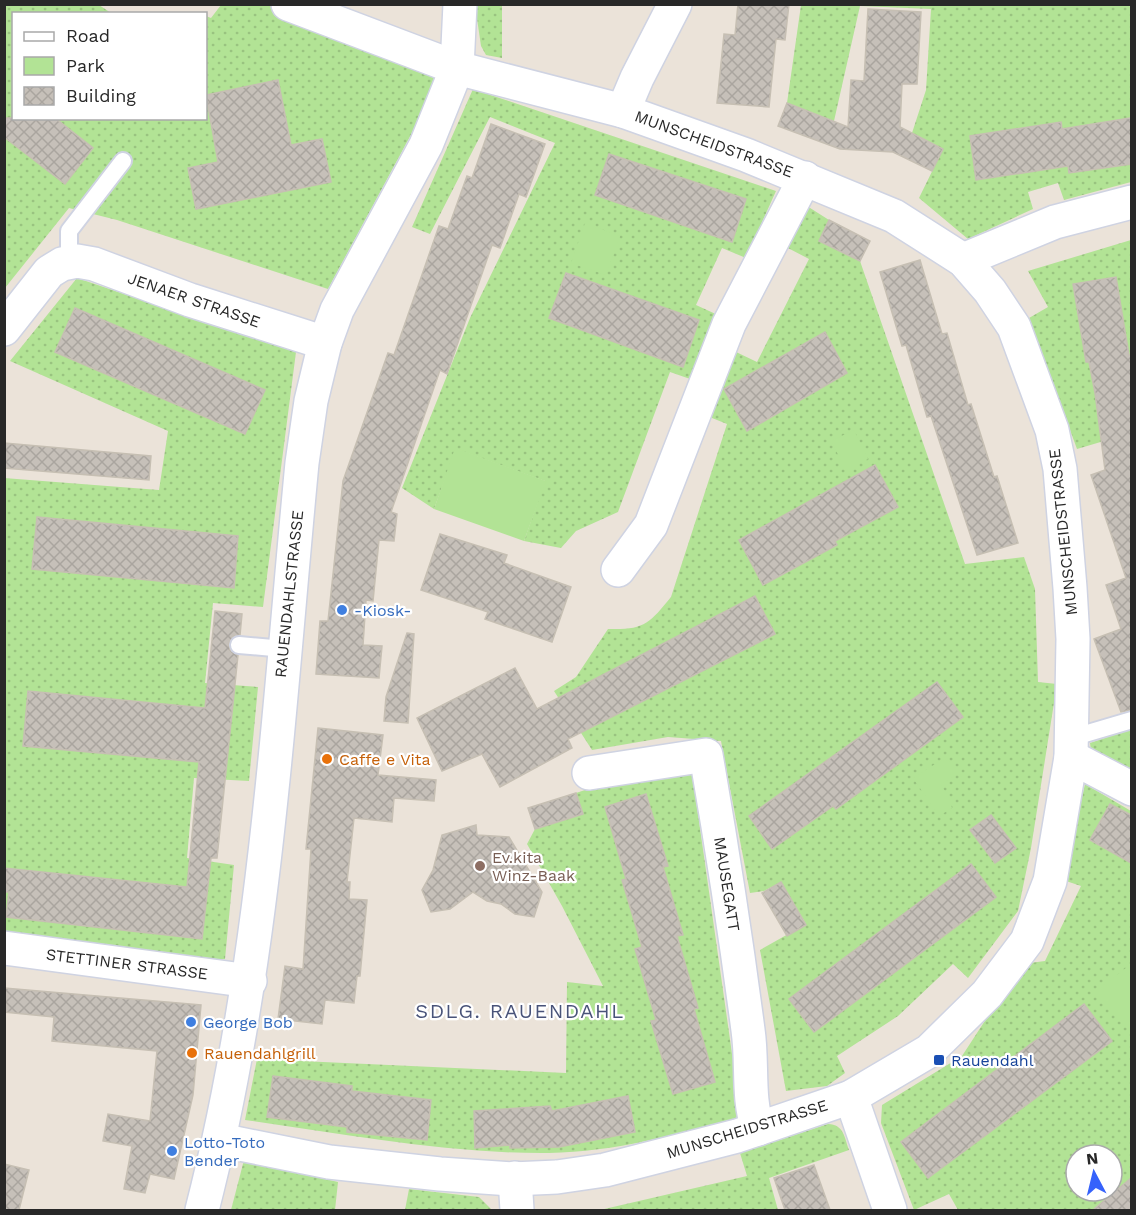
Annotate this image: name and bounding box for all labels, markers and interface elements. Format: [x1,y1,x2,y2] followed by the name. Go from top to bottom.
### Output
[12,12,207,120] legend
[66,25,110,46] text: Road
[66,55,105,76] text: Park
[66,85,136,106] text: Building
[632,106,796,182] street label: MUNSCHEIDSTRASSE
[125,268,263,332] street label: JENAER STRASSE
[1045,448,1081,616] street label: MUNSCHEIDSTRASSE
[271,509,307,679] street label: RAUENDAHLSTRASSE
[354,601,411,620] place label: -Kiosk-
[335,603,349,617] marker: -Kiosk-
[339,750,431,769] place label: Caffe e Vita
[320,752,334,766] marker: Caffe e Vita
[710,835,744,933] street label: MAUSEGATT
[492,848,575,885] place label: Ev.kita Winz-Baak
[473,859,487,873] marker: Ev.kita Winz-Baak
[45,945,209,983] street label: STETTINER STRASSE
[415,999,625,1023] district label: SDLG. RAUENDAHL
[203,1013,293,1032] place label: George Bob
[184,1015,198,1029] marker: George Bob
[204,1044,316,1063] place label: Rauendahlgrill
[185,1046,199,1060] marker: Rauendahlgrill
[951,1051,1034,1070] place label: Rauendahl
[932,1053,946,1067] marker: Rauendahl
[664,1095,830,1163] street label: MUNSCHEIDSTRASSE
[184,1133,265,1170] place label: Lotto-Toto Bender
[1064,1143,1124,1203] north arrow
[165,1144,179,1158] marker: Lotto-Toto Bender
[1085,1148,1099,1169] text: N

